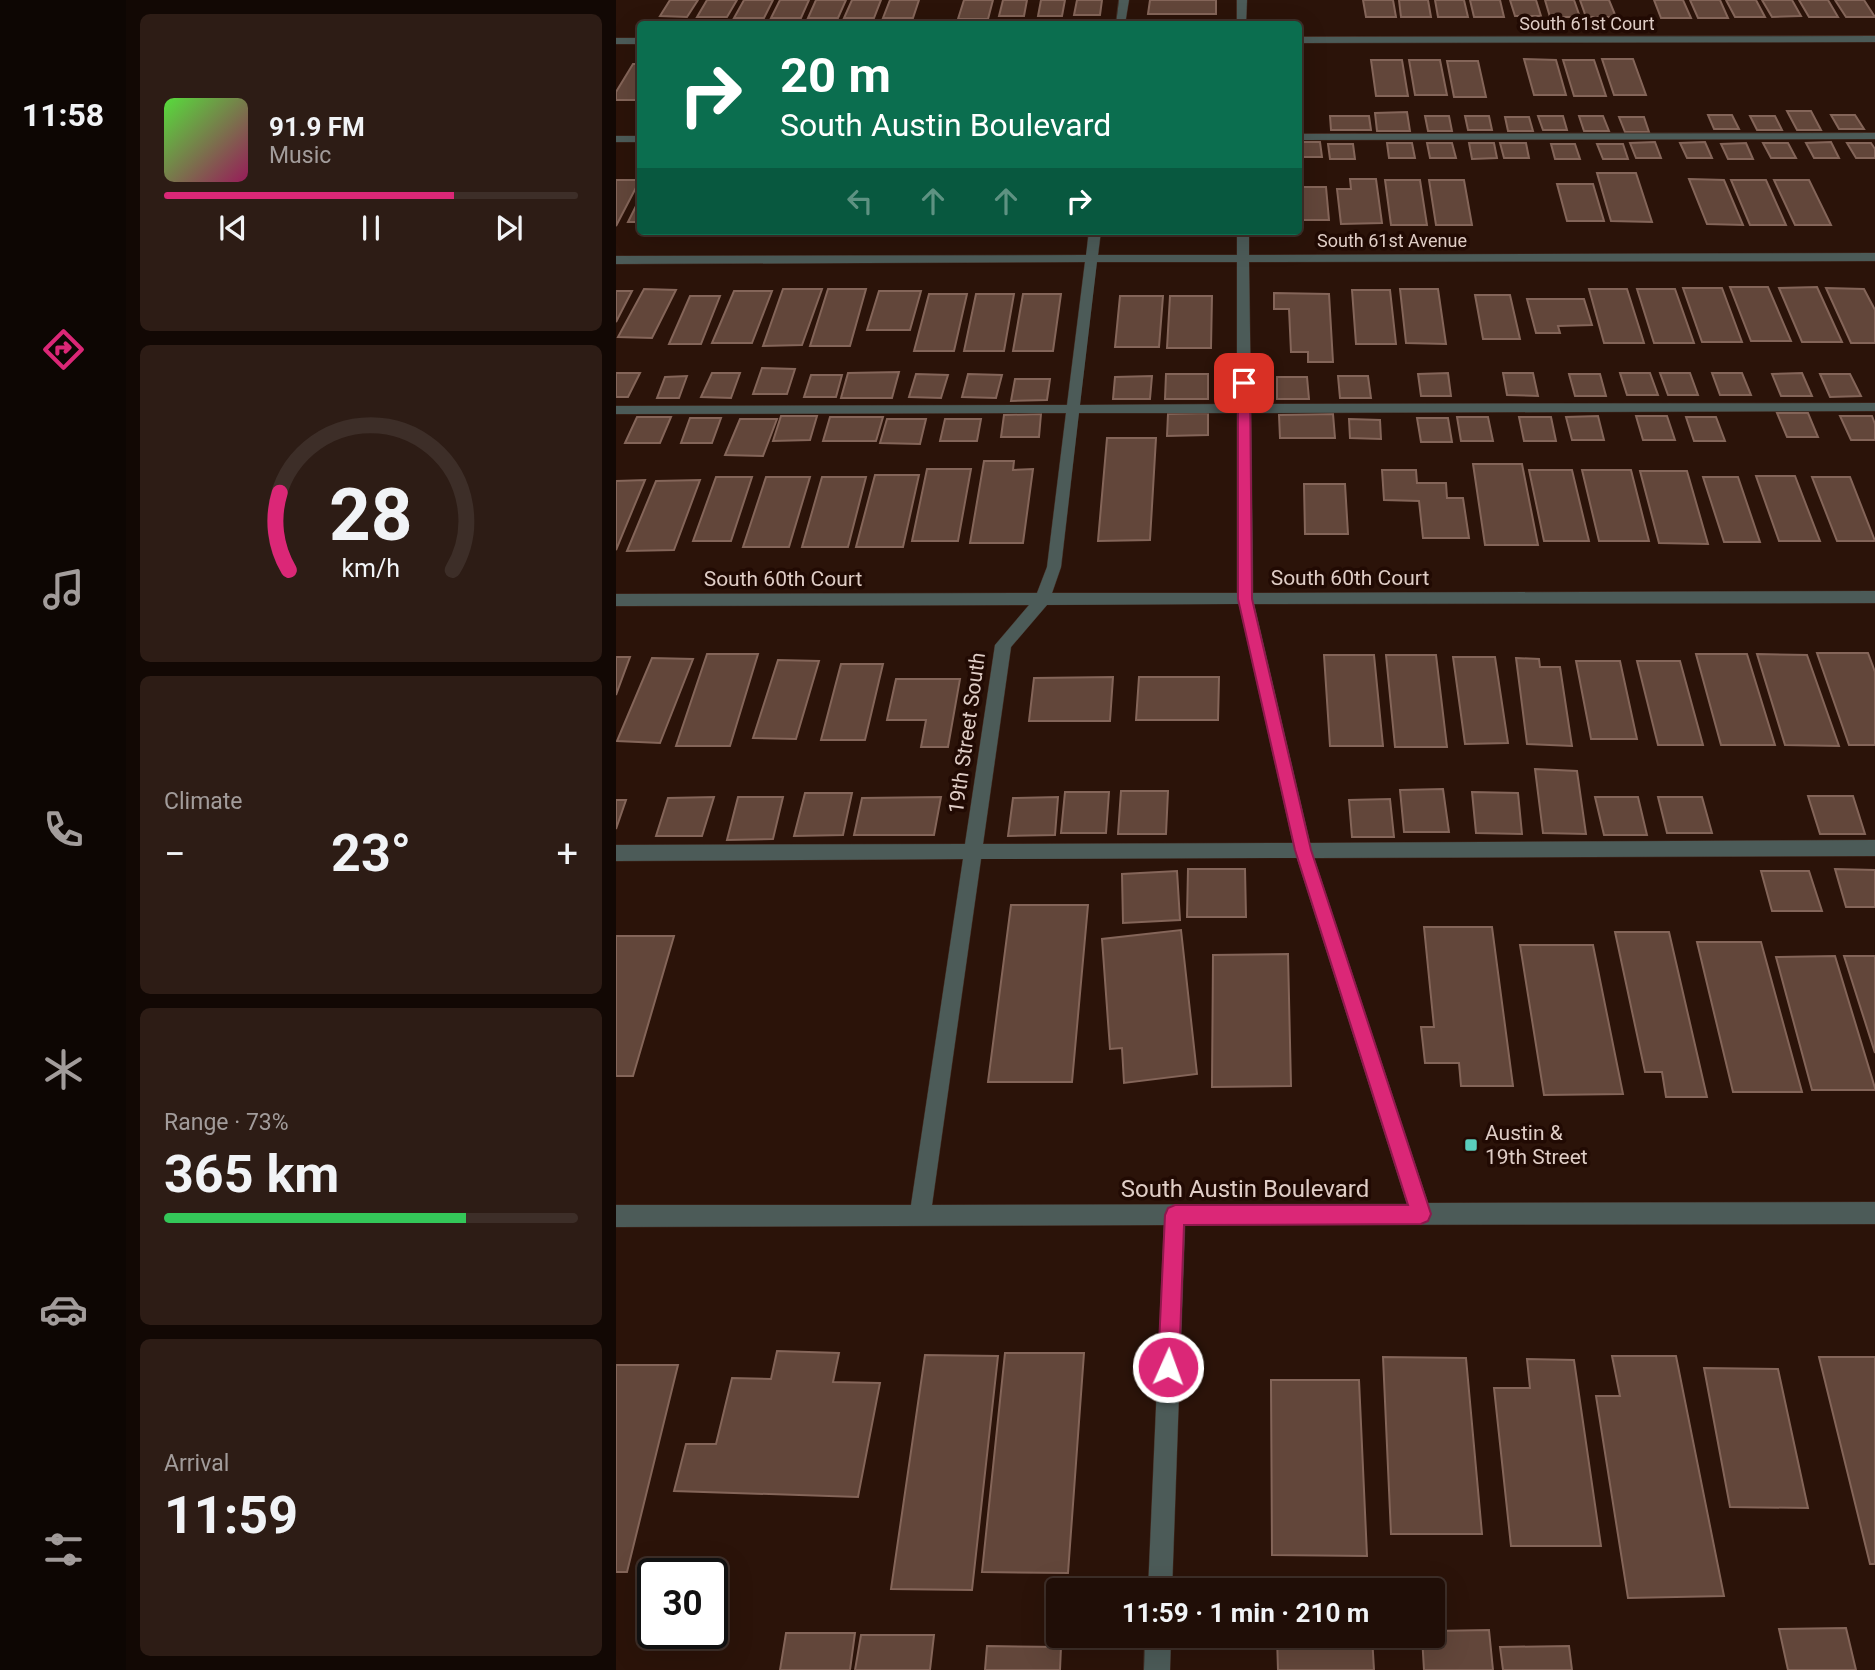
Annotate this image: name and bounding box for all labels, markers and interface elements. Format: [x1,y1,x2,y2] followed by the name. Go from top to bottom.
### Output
[1519,13,1655,34] street label: South 61st Court
[780,47,891,104] text: 20 m
[665,49,756,140] icon: right
[22,96,104,134] text: 11:58
[780,106,1111,144] text: South Austin Boulevard
[269,112,365,142] text: 91.9 FM
[269,142,331,169] text: Music
[841,182,879,220] icon: left
[914,182,952,220] icon: ahead
[987,182,1025,220] icon: ahead
[1060,182,1098,220] icon: right
[214,209,252,247] icon: previous
[352,209,390,247] icon: pause
[490,209,528,247] icon: next
[1317,230,1467,251] street label: South 61st Avenue
[39,325,88,374] icon: directions
[1214,353,1274,413] pin
[1225,364,1263,402] icon: arrive
[329,472,413,558] text: 28
[342,554,400,583] text: km/h
[39,565,88,614] icon: music
[1271,566,1429,590] street label: South 60th Court
[704,567,862,591] street label: South 60th Court
[944,651,990,815] street label: 19th Street South
[164,788,243,815] text: Climate
[39,805,88,854] icon: phone
[331,823,411,884] text: 23°
[164,832,186,876] text: −
[556,832,578,876] text: +
[39,1045,88,1094] icon: climate
[164,1109,289,1136] text: Range · 73%
[1485,1121,1588,1169] place label: Austin & 19th Street
[1463,1137,1479,1153] marker: Austin & 19th Street
[164,1144,339,1205] text: 365 km
[1121,1175,1369,1203] street label: South Austin Boulevard
[39,1285,88,1334] icon: car
[1131,1330,1205,1404] position arrow
[164,1450,229,1477] text: Arrival
[164,1485,298,1546] text: 11:59
[39,1525,88,1574] icon: filters
[637,1558,728,1649] speed limit sign: 30
[1122,1598,1369,1628] text: 11:59 · 1 min · 210 m

